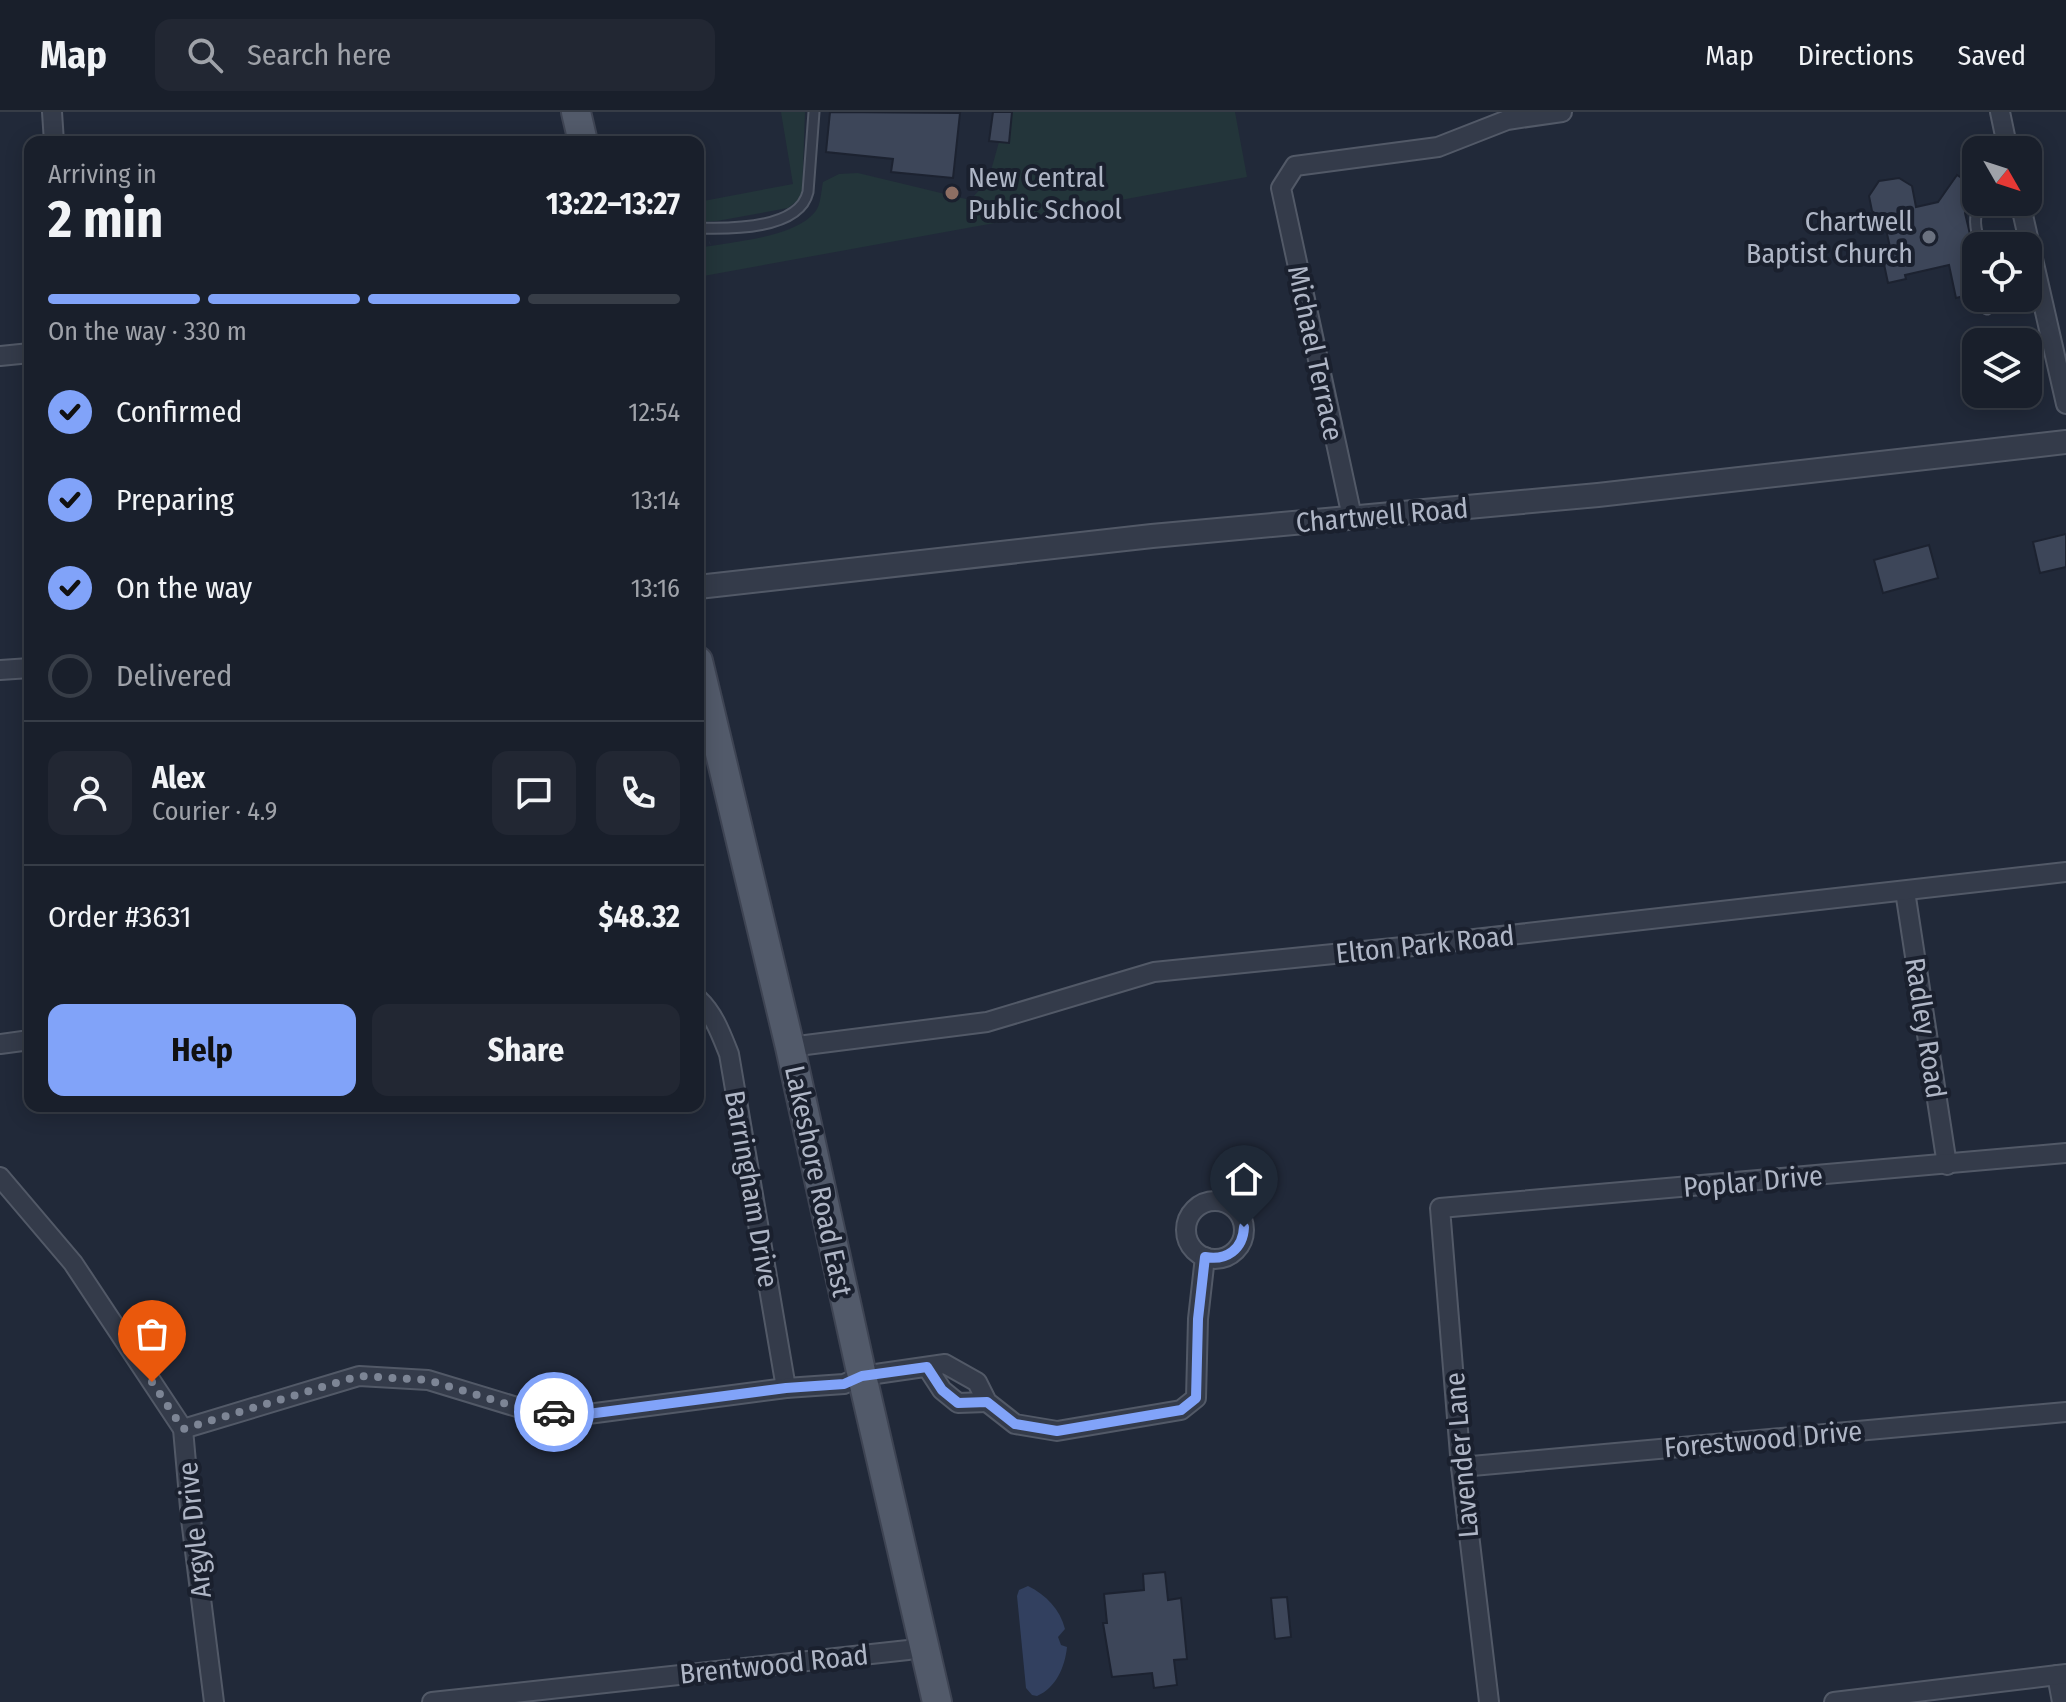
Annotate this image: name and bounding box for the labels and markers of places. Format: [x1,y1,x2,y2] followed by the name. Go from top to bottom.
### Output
[968,161,1122,226] place label: New Central Public School
[943,184,961,202] marker: New Central Public School
[1746,205,1913,270] place label: Chartwell Baptist Church
[1920,228,1938,246] marker: Chartwell Baptist Church
[1210,1145,1278,1227] pin
[118,1300,186,1382] pin

